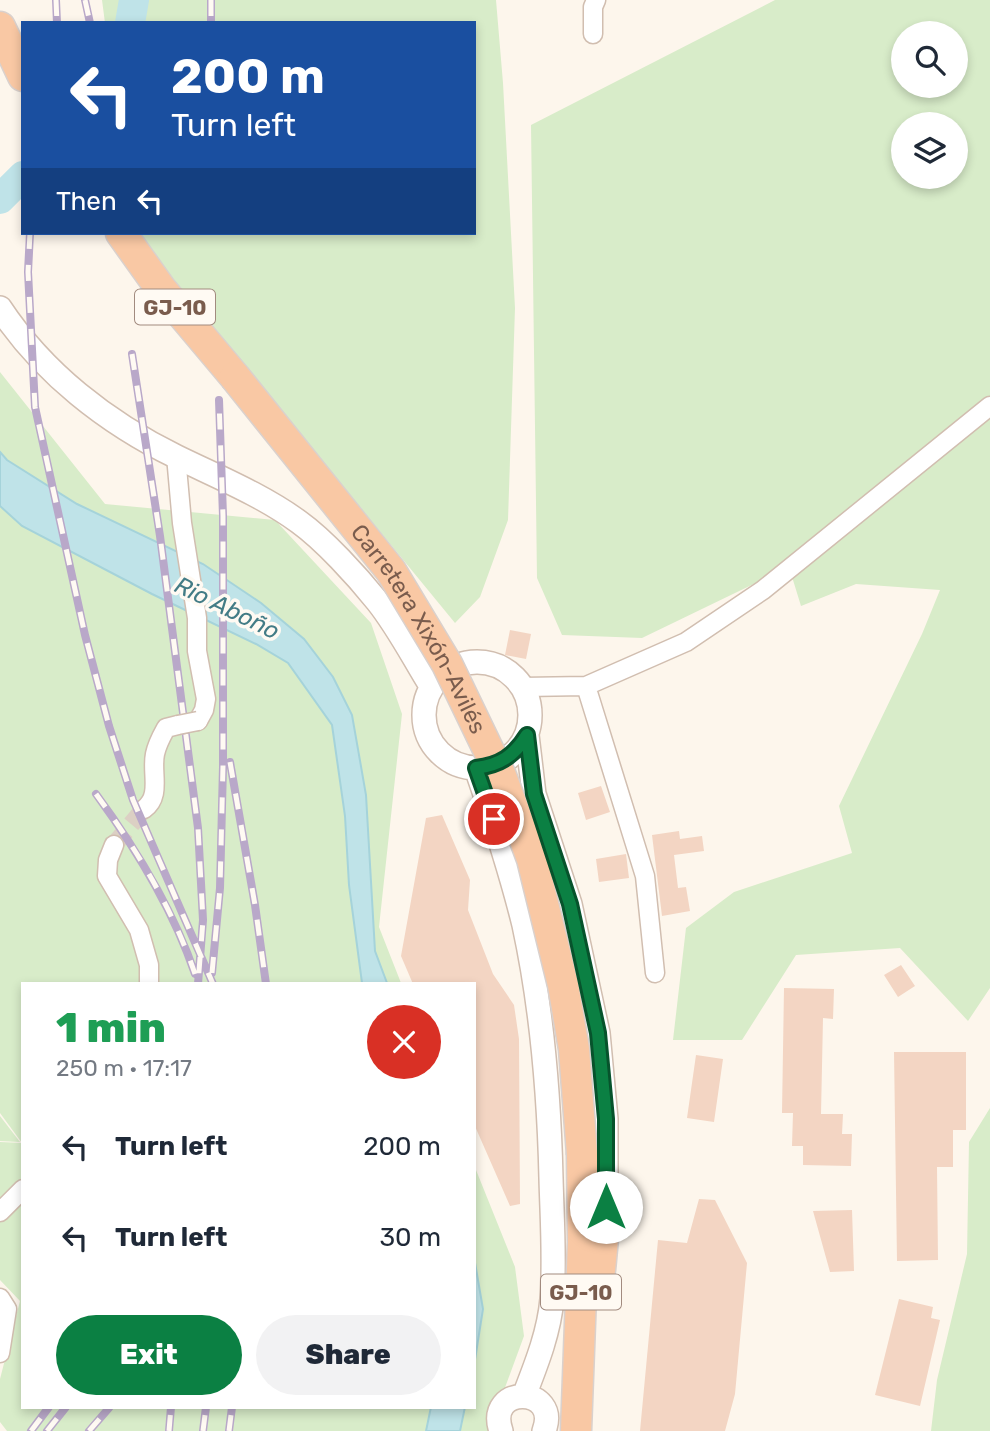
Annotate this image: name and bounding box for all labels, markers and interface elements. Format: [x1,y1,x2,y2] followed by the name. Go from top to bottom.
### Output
[891,21,968,189] map controls
[891,21,968,98] button: search
[171,47,325,105] text: 200 m
[56,49,147,140] icon: left
[171,106,296,144] text: Turn left
[891,112,968,189] button: layers
[131,182,169,220] icon: left
[56,186,117,217] text: Then
[135,290,215,324] road number: GJ-10
[345,519,492,738] street label: Carretera Xixón-Avilés
[170,571,284,645] water label: Rio Aboño
[464,789,524,849] pin
[475,800,513,838] icon: arrive
[56,1003,166,1053] text: 1 min
[367,1005,441,1079] button: close
[56,1054,192,1082] text: 250 m · 17:17
[56,1128,94,1166] icon: left
[115,1131,227,1162] text: Turn left
[363,1131,441,1162] text: 200 m
[569,1170,643,1244] position arrow
[56,1219,94,1257] icon: left
[115,1222,227,1253] text: Turn left
[379,1222,441,1253] text: 30 m
[541,1274,621,1310] road number: GJ-10
[56,1315,242,1395] button: Exit
[256,1315,441,1395] button: Share

